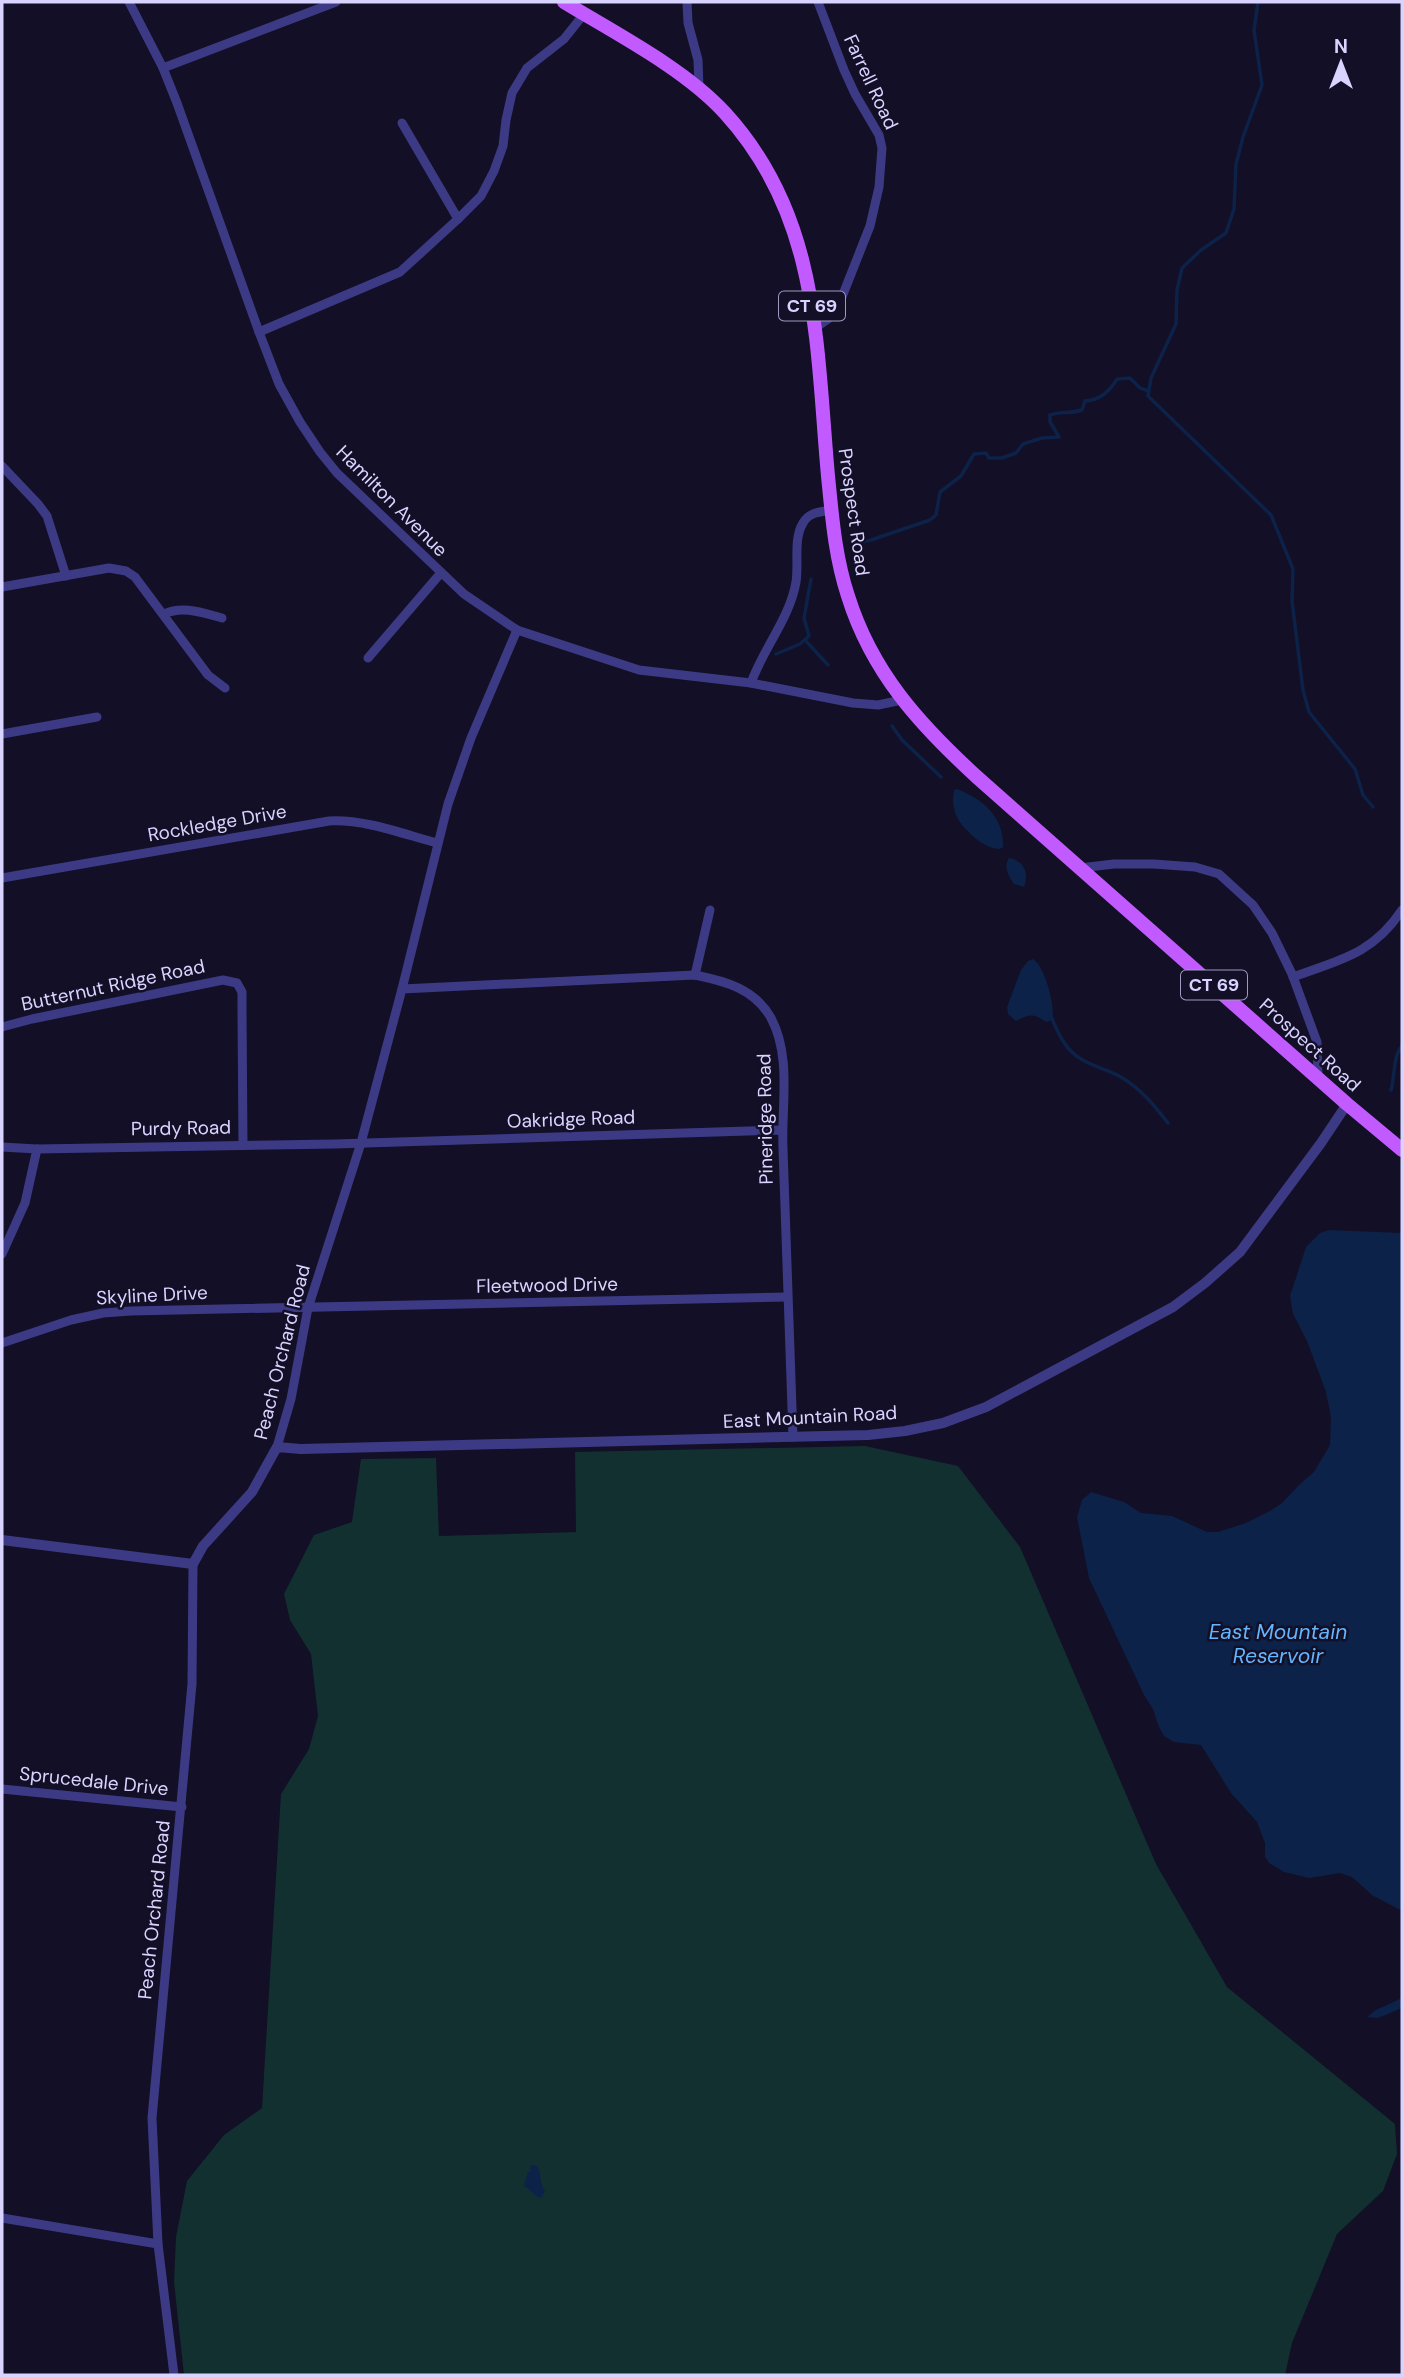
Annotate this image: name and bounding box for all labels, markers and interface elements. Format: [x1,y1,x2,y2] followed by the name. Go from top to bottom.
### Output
[1306,28,1376,98] north arrow
[838,30,904,134] street label: Farrell Road
[1334,34,1348,59] text: N
[779,292,845,320] road number: CT 69
[331,440,453,562] street label: Hamilton Avenue
[833,447,875,577] street label: Prospect Road
[146,798,288,848] street label: Rockledge Drive
[19,953,207,1017] street label: Butternut Ridge Road
[1181,970,1247,1000] road number: CT 69
[1254,993,1366,1097] street label: Prospect Road
[751,1053,779,1185] street label: Pineridge Road
[506,1104,636,1134] street label: Oakridge Road
[131,1115,231,1141] street label: Purdy Road
[248,1262,316,1442] street label: Peach Orchard Road
[476,1271,618,1299] street label: Fleetwood Drive
[96,1280,208,1310] street label: Skyline Drive
[722,1400,898,1434] street label: East Mountain Road
[1209,1618,1347,1670] water label: East Mountain Reservoir
[18,1761,170,1801] street label: Sprucedale Drive
[132,1819,176,2001] street label: Peach Orchard Road

